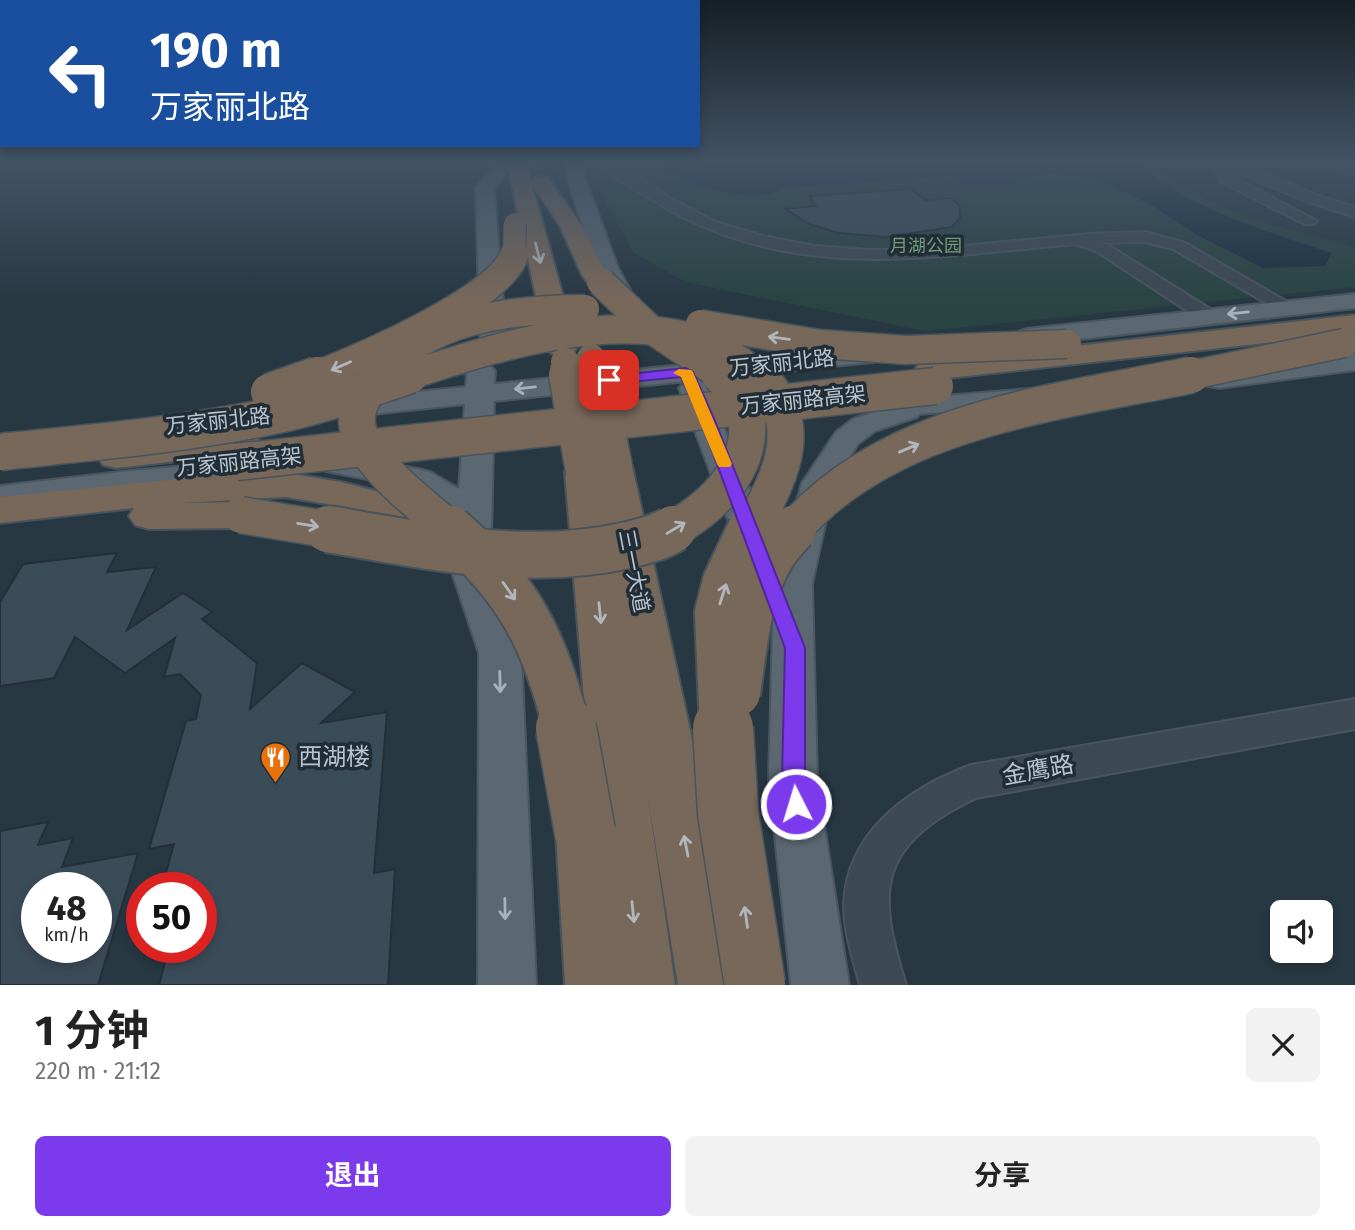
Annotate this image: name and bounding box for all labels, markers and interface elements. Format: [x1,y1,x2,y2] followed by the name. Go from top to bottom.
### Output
[150,21,282,80] text: 190 m
[35,28,126,119] icon: left
[150,88,310,126] text: 万家丽北路
[890,235,962,257] park label: 月湖公园
[532,241,545,263] one-way arrow
[1227,306,1250,319] one-way arrow
[768,331,790,344] one-way arrow
[728,345,836,381] street label: 万家丽北路
[579,350,639,410] pin
[331,360,353,373] one-way arrow
[590,361,628,399] icon: arrive
[739,380,867,420] street label: 万家丽路高架
[514,382,537,395] one-way arrow
[164,403,272,439] street label: 万家丽北路
[898,440,920,453] one-way arrow
[175,442,303,482] street label: 万家丽路高架
[297,519,319,532] one-way arrow
[666,520,686,534] one-way arrow
[613,527,655,615] street label: 三一大道
[502,581,516,600] one-way arrow
[717,584,730,606] one-way arrow
[593,601,606,624] one-way arrow
[493,670,507,693] one-way arrow
[258,740,292,784] restaurant icon: 西湖楼
[298,743,370,771] place label: 西湖楼
[1000,750,1076,790] street label: 金鹰路
[759,767,833,841] position arrow
[679,835,692,858] one-way arrow
[126,872,217,963] speed limit sign: 50
[46,887,87,929] text: 48
[499,897,512,920] one-way arrow
[627,900,640,923] one-way arrow
[1270,900,1333,963] map controls
[1270,900,1333,963] button: sound
[739,907,752,929] one-way arrow
[44,924,89,946] text: km/h
[35,1006,148,1056] text: 1 分钟
[1246,1008,1320,1082] button: close
[35,1057,161,1085] text: 220 m · 21:12
[35,1136,671,1216] button: 退出
[685,1136,1320,1216] button: 分享

